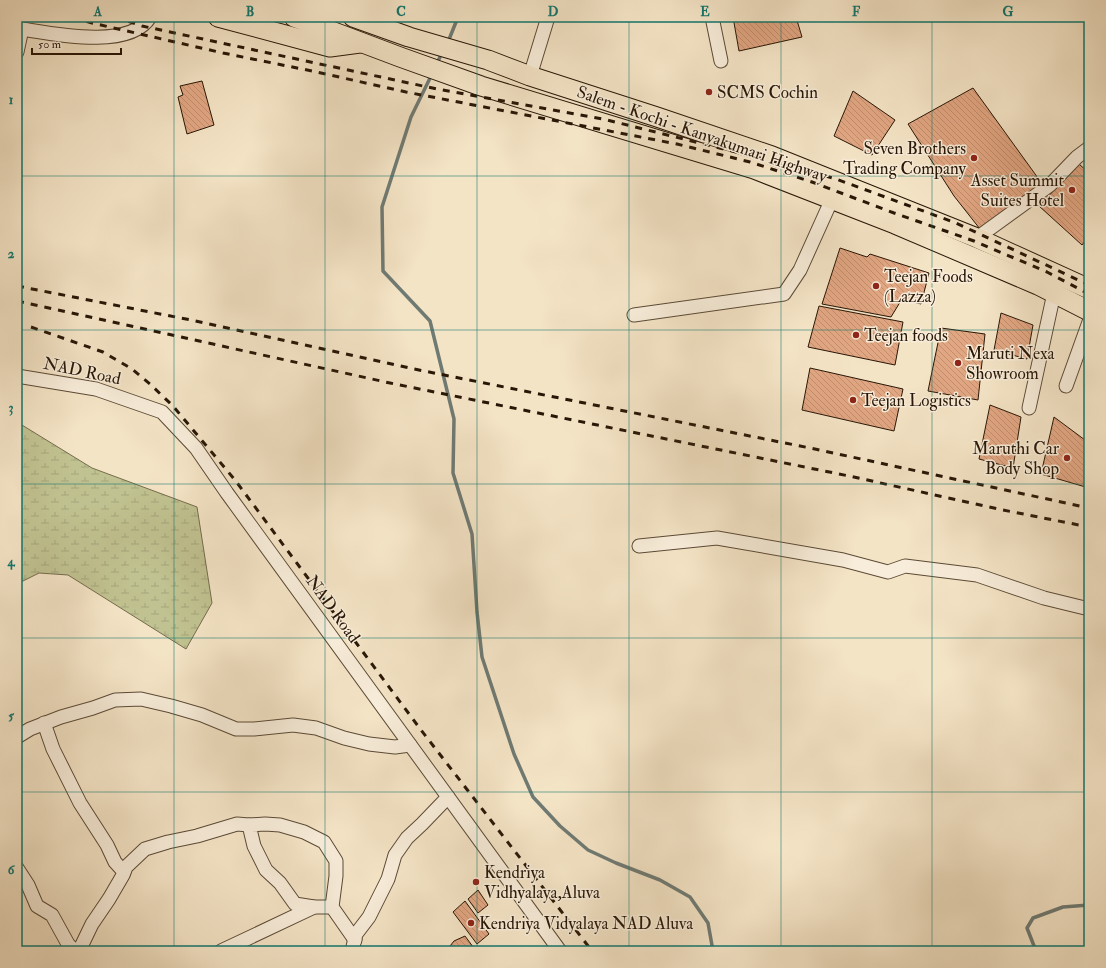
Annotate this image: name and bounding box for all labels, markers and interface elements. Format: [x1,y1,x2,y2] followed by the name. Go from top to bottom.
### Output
[93,4,103,20] text: A
[246,4,254,20] text: B
[396,4,406,20] text: C
[548,4,559,20] text: D
[700,4,710,20] text: E
[852,4,861,20] text: F
[1003,4,1014,20] text: G
[32,30,121,56] scale bar
[38,37,62,52] text: 50 m
[574,81,830,188] street label: Salem - Kochi - Kanyakumari Highway
[717,82,818,103] place label: SCMS Cochin
[704,87,714,97] marker: SCMS Cochin
[9,92,14,108] text: 1
[843,138,967,180] place label: Seven Brothers Trading Company
[969,153,979,163] marker: Seven Brothers Trading Company
[970,170,1065,211] place label: Asset Summit Suites Hotel
[1067,185,1077,195] marker: Asset Summit Suites Hotel
[8,246,15,262] text: 2
[884,266,973,307] place label: Teejan Foods (Lazza)
[871,281,881,291] marker: Teejan Foods (Lazza)
[864,325,948,346] place label: Teejan foods
[851,330,861,340] marker: Teejan foods
[966,343,1056,384] place label: Maruti Nexa Showroom
[41,353,123,390] street label: NAD Road
[953,358,963,368] marker: Maruti Nexa Showroom
[861,390,971,411] place label: Teejan Logistics
[848,395,858,405] marker: Teejan Logistics
[9,400,14,416] text: 3
[972,438,1060,480] place label: Maruthi Car Body Shop
[1062,453,1072,463] marker: Maruthi Car Body Shop
[6,554,15,570] text: 4
[301,571,365,648] street label: NAD Road
[8,708,14,724] text: 5
[8,862,16,878] text: 6
[484,862,601,904] place label: Kendriya Vidhyalaya,Aluva
[471,877,481,887] marker: Kendriya Vidhyalaya,Aluva
[479,913,694,935] place label: Kendriya Vidyalaya NAD Aluva
[466,918,476,928] marker: Kendriya Vidyalaya NAD Aluva

